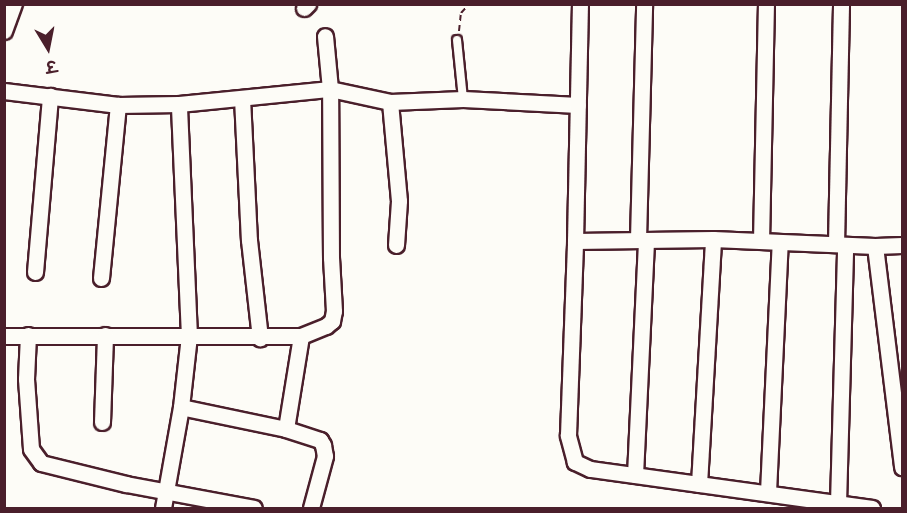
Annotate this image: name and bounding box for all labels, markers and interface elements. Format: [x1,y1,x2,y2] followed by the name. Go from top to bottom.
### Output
[18,18,78,78] north arrow
[44,54,58,77] text: उ

